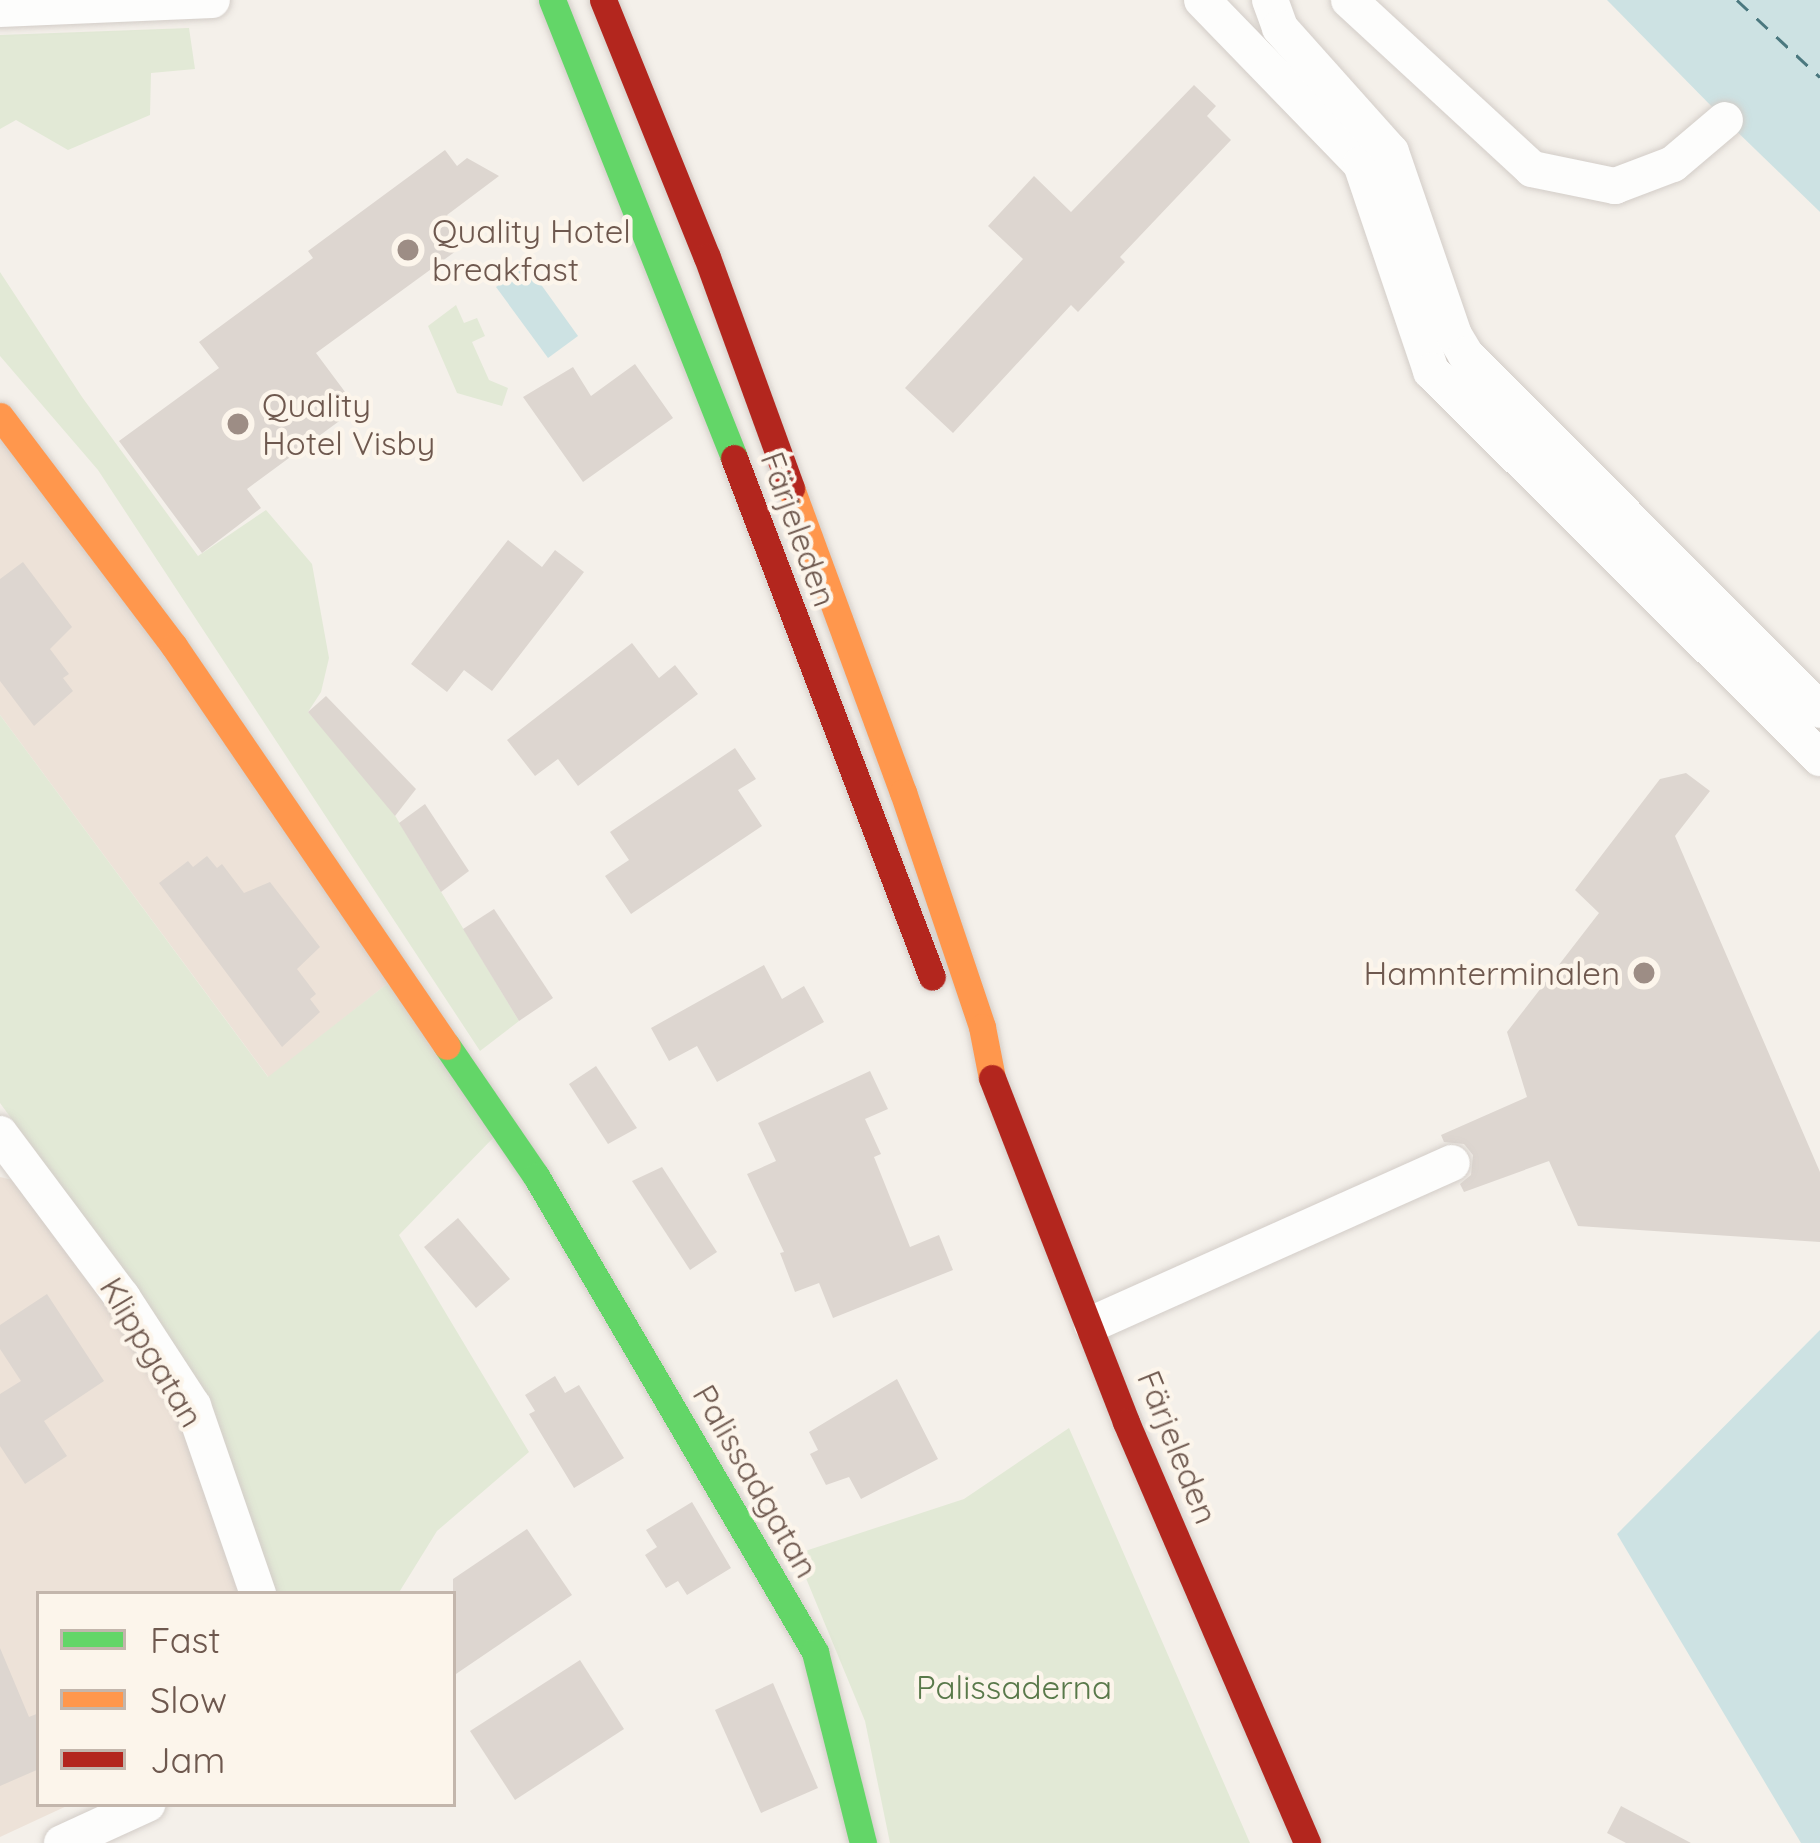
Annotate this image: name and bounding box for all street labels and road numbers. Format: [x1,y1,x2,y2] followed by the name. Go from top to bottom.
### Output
[753,446,845,612] street label: Färjeleden
[92,1270,212,1434] street label: Klippgatan
[1129,1365,1227,1529] street label: Färjeleden
[685,1378,827,1584] street label: Palissadgatan

